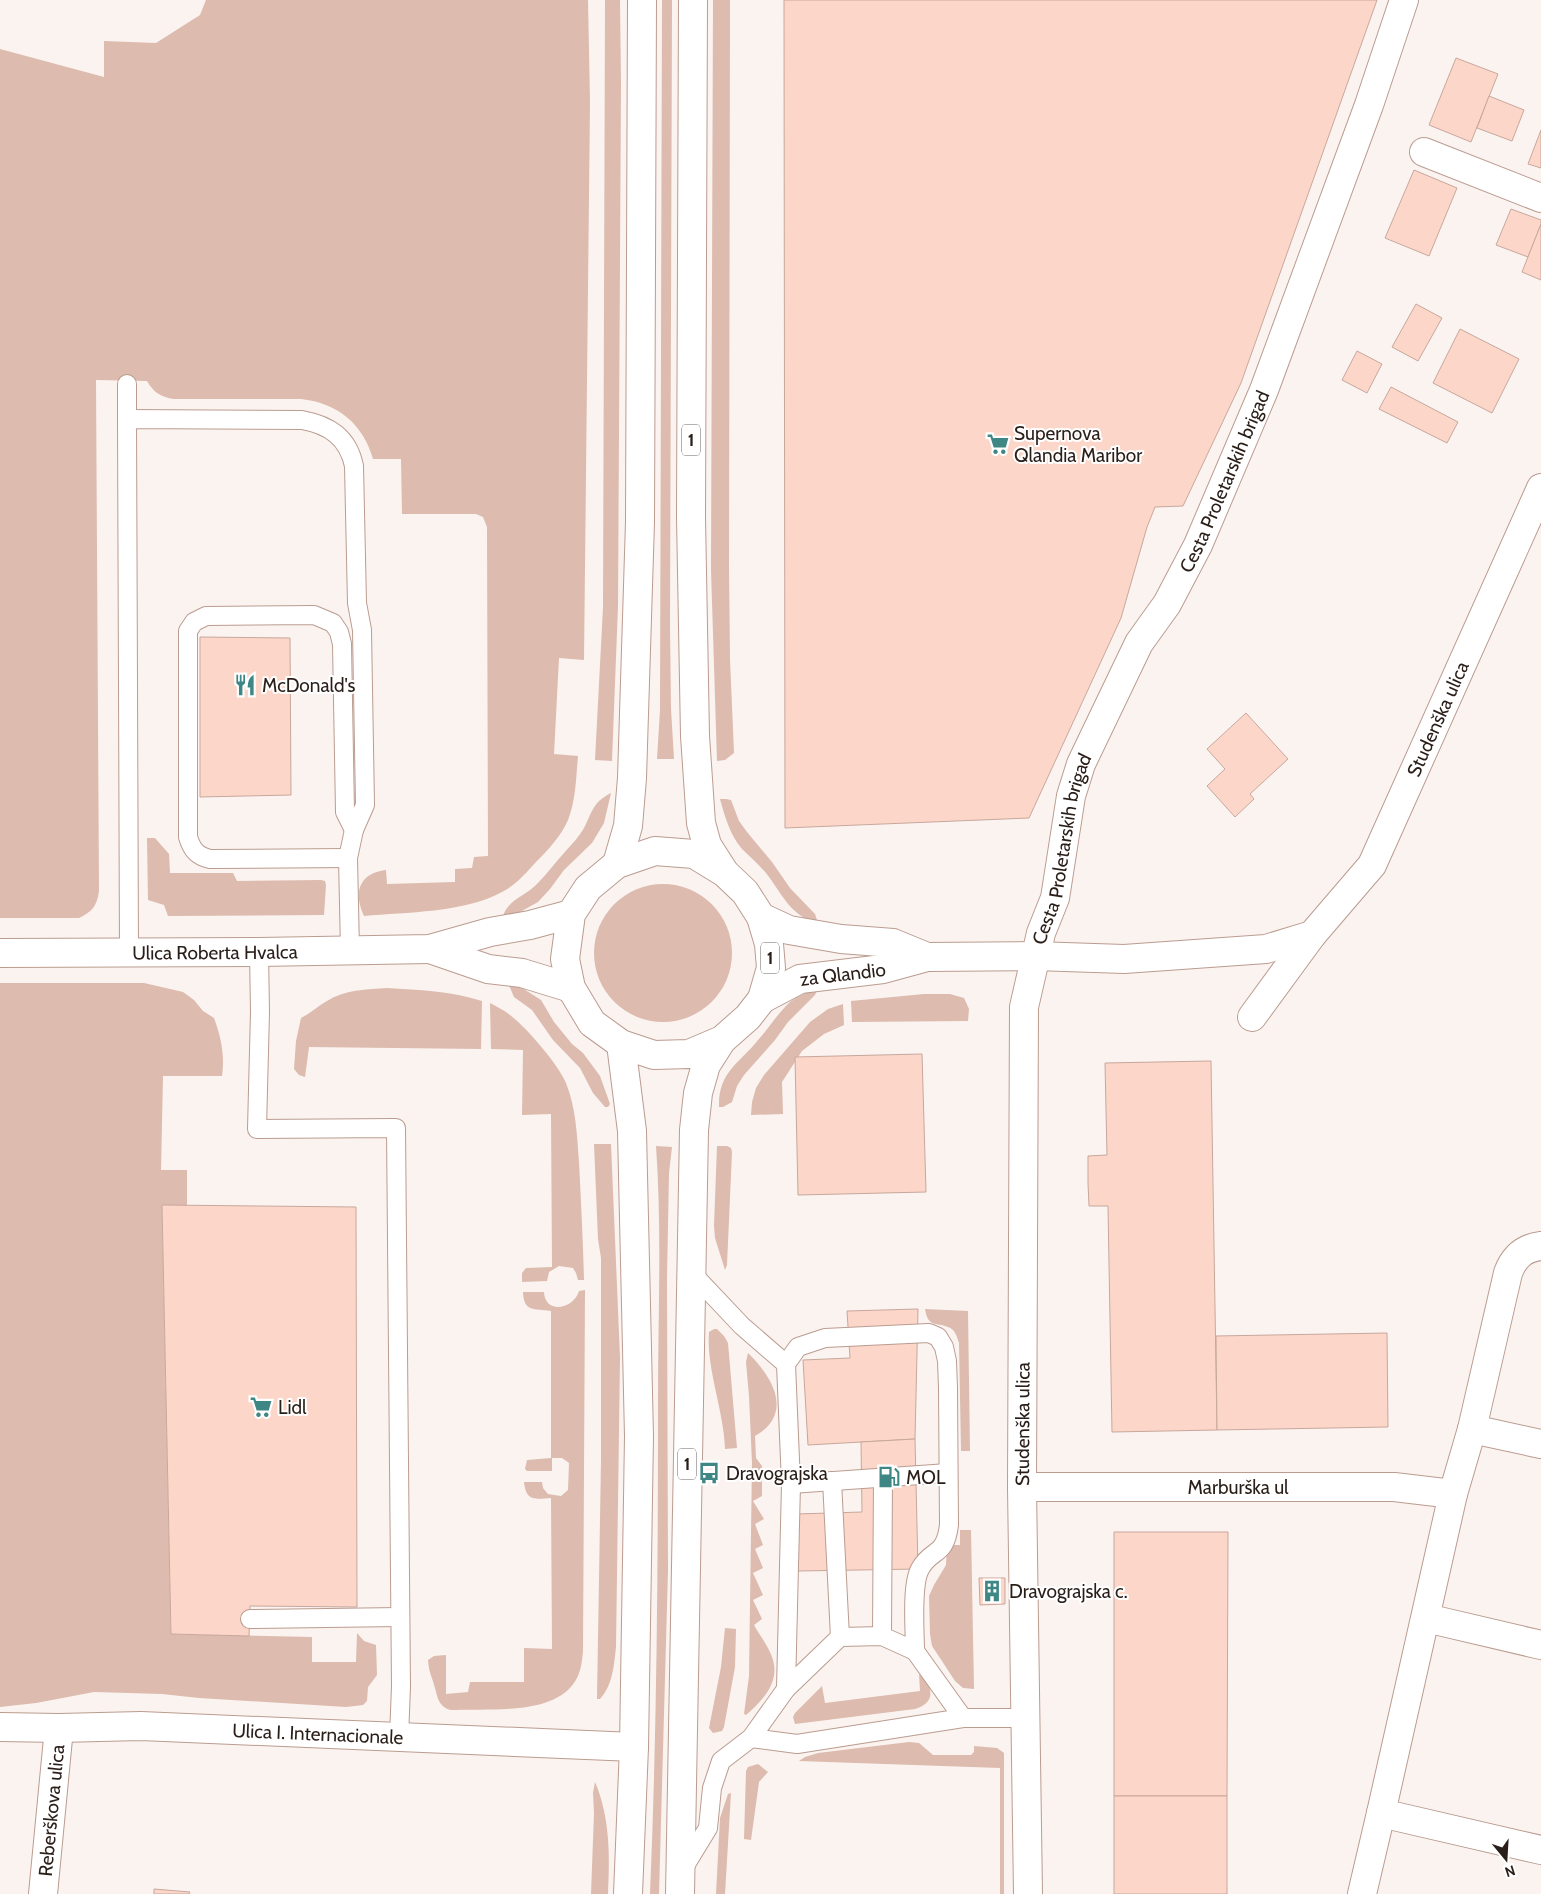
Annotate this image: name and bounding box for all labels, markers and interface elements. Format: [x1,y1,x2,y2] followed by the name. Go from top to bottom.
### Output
[1175,387,1274,577] street label: Cesta Proletarskih brigad
[1014,422,1142,467] place label: Supernova Qlandia Maribor
[682,424,700,456] road number: 1
[985,431,1011,457] supermarket icon: Supernova Qlandia Maribor
[1402,658,1474,780] street label: Studenška ulica
[232,672,258,698] restaurant icon: McDonald's
[262,674,356,697] place label: McDonald's
[1028,750,1096,946] street label: Cesta Proletarskih brigad
[132,940,298,964] street label: Ulica Roberta Hvalca
[761,942,779,974] road number: 1
[799,958,887,991] street label: za Qlandio
[1011,1362,1035,1486] street label: Studenška ulica
[248,1394,274,1420] supermarket icon: Lidl
[278,1396,307,1419] place label: Lidl
[678,1448,696,1480] road number: 1
[696,1460,722,1486] bus stop icon: Dravograjska
[726,1462,828,1485] place label: Dravograjska
[876,1464,902,1490] fuel station icon: MOL
[906,1466,946,1489] place label: MOL
[1187,1476,1289,1499] street label: Marburška ul
[979,1578,1005,1604] building icon: Dravograjska c.
[1009,1580,1128,1603] place label: Dravograjska c.
[232,1719,404,1749] street label: Ulica I. Internacionale
[34,1743,69,1877] street label: Reberškova ulica
[1481,1834,1531,1884] north arrow
[1503,1861,1518,1881] text: N

